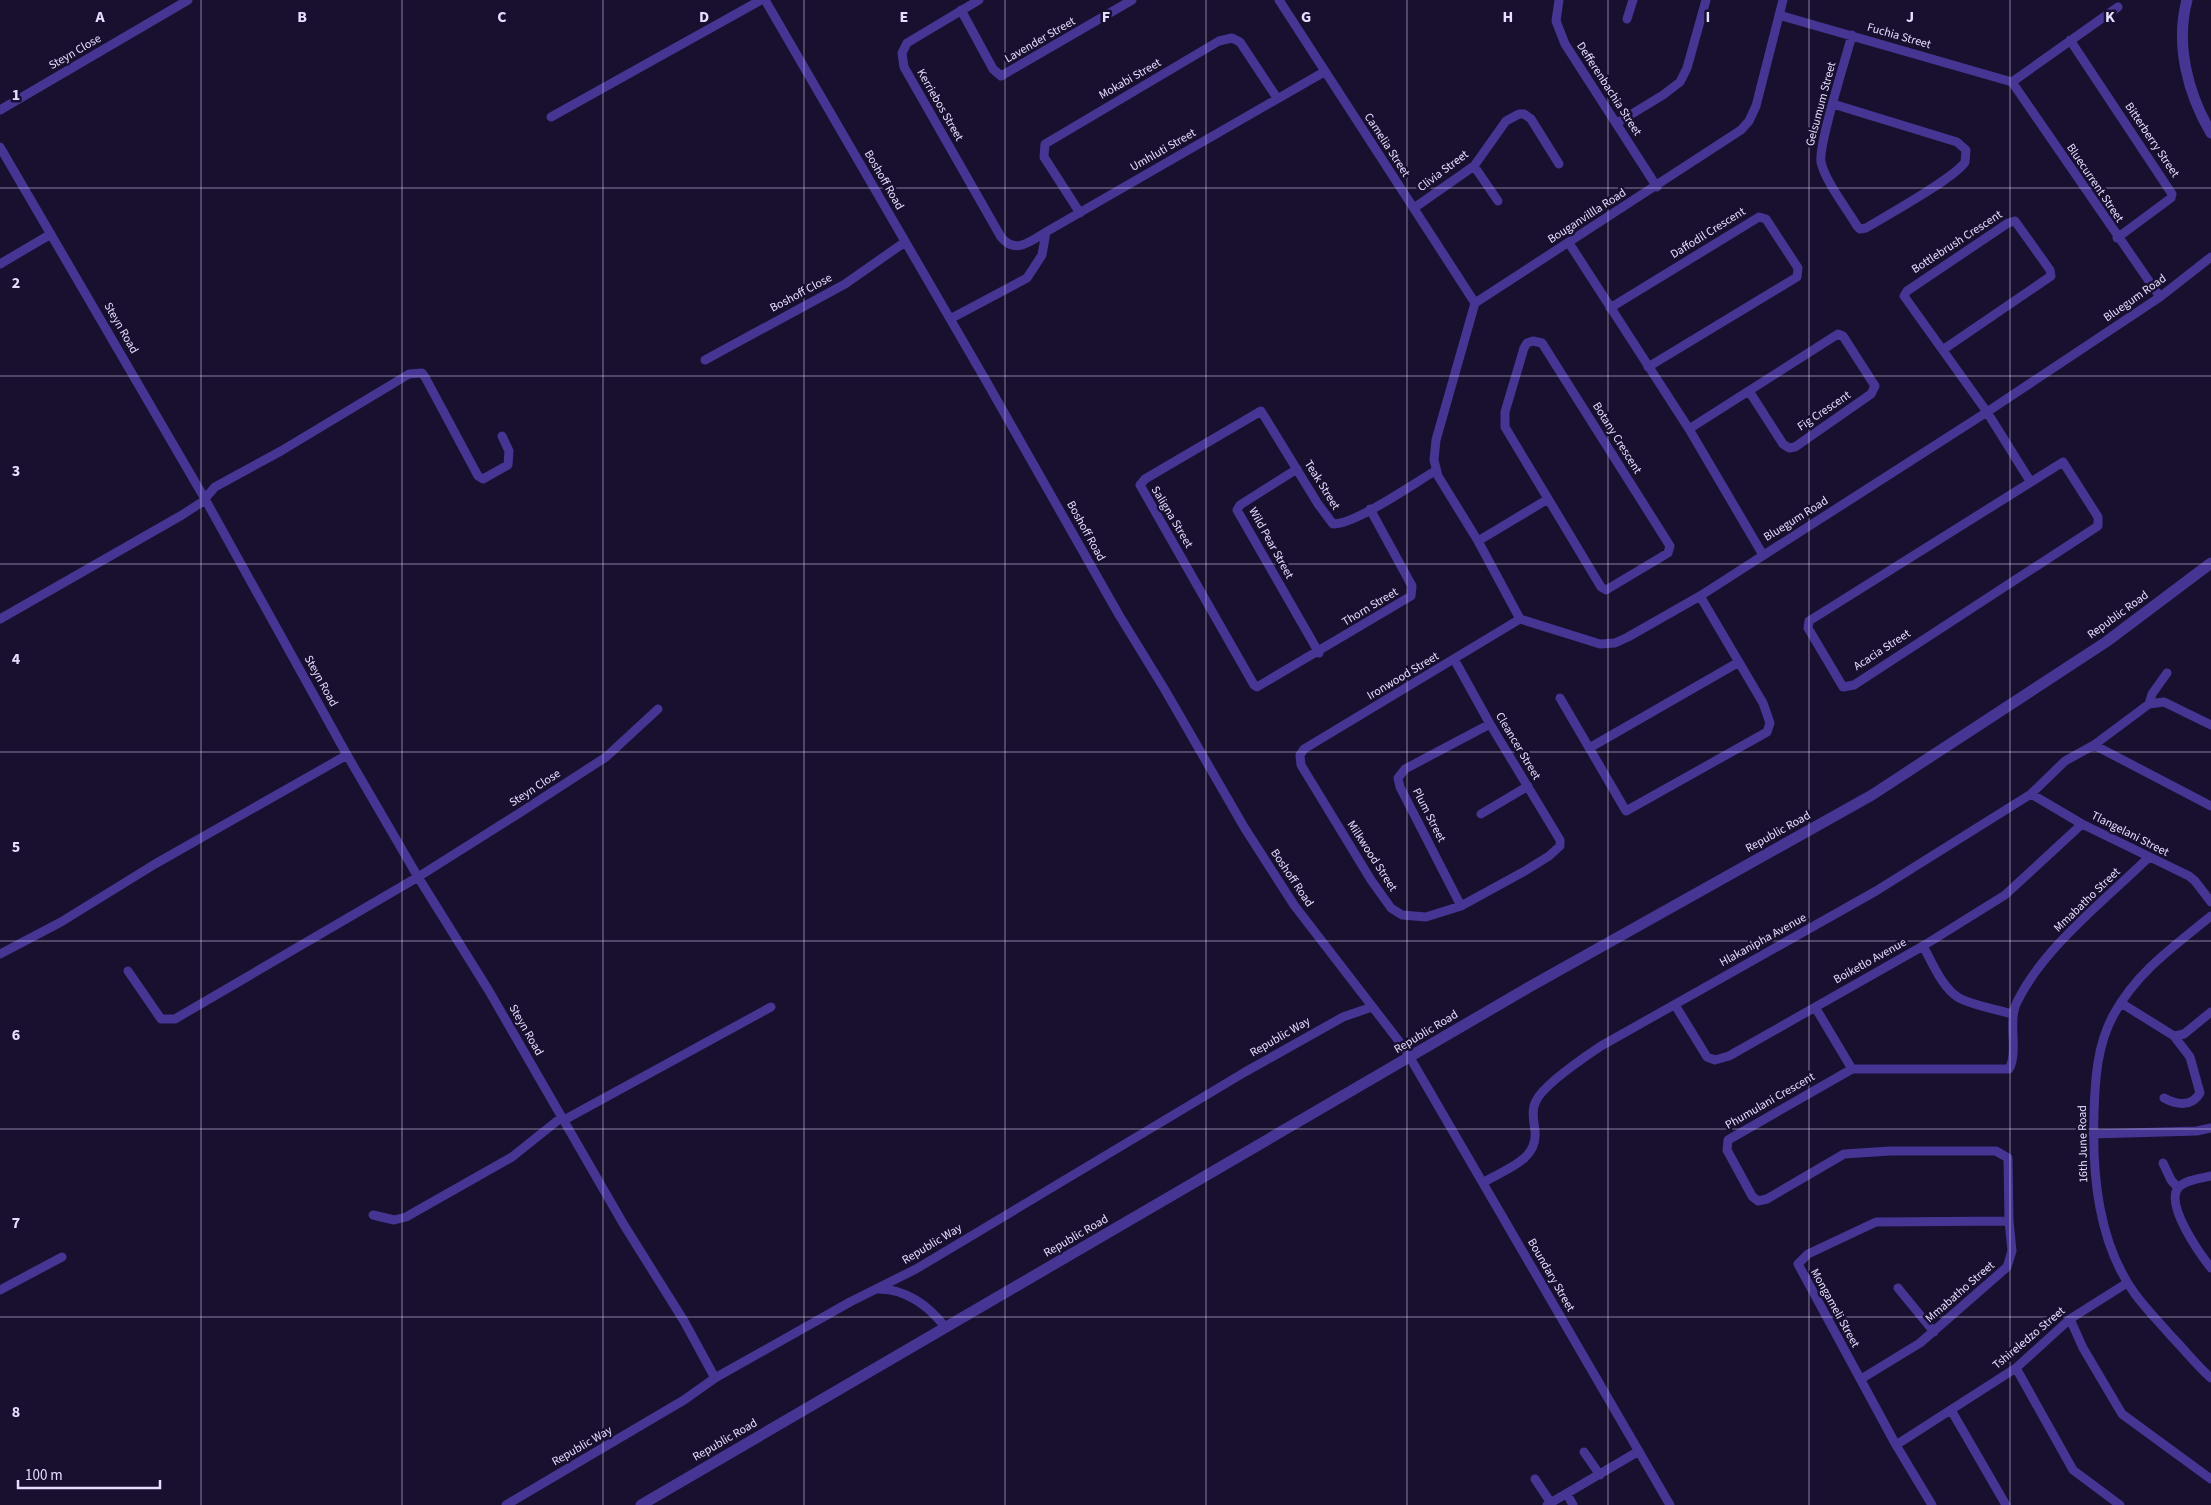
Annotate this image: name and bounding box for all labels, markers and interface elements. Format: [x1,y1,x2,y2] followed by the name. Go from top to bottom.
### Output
[94,6,105,28] text: A
[297,6,307,28] text: B
[497,6,507,28] text: C
[699,6,709,28] text: D
[900,6,908,28] text: E
[1102,6,1110,28] text: F
[1301,6,1311,28] text: G
[1503,6,1513,28] text: H
[1706,6,1710,28] text: I
[1906,6,1914,28] text: J
[2105,6,2115,28] text: K
[1001,13,1079,67] street label: Lavender Street
[1865,19,1933,53] street label: Fuchia Street
[46,30,104,74] street label: Steyn Close
[1572,39,1646,139] street label: Defferenbachia Street
[1096,54,1164,104] street label: Mokabi Street
[1802,60,1840,148] street label: Gelsumum Street
[912,66,968,144] street label: Kerriebos Street
[12,84,20,106] text: 1
[2121,99,2183,181] street label: Bitterberry Street
[1360,110,1414,180] street label: Camelia Street
[1127,124,1199,176] street label: Umhluti Street
[2062,140,2128,226] street label: Bluecurrent Street
[1414,146,1472,196] street label: Clivia Street
[860,147,908,213] street label: Boshoff Road
[1544,184,1630,248] street label: Bouganvillla Road
[1667,203,1749,263] street label: Daffodil Crescent
[1908,206,2006,278] street label: Bottlebrush Crescent
[767,269,835,317] street label: Boshoff Close
[2100,270,2170,326] street label: Bluegum Road
[12,272,20,294] text: 2
[100,299,142,357] street label: Steyn Road
[1794,387,1854,435] street label: Fig Crescent
[1588,399,1646,477] street label: Botany Crescent
[1300,457,1344,513] street label: Teak Street
[12,460,20,482] text: 3
[1147,483,1197,551] street label: Saligna Street
[1760,492,1832,546] street label: Bluegum Road
[1062,498,1110,564] street label: Boshoff Road
[1244,504,1298,582] street label: Wild Pear Street
[1339,584,1401,630] street label: Thorn Street
[2084,587,2152,643] street label: Republic Road
[1850,625,1914,675] street label: Acacia Street
[12,648,21,670] text: 4
[1364,648,1442,704] street label: Ironwood Street
[300,652,342,710] street label: Steyn Road
[1491,709,1545,783] street label: Cleancer Street
[506,765,564,811] street label: Steyn Close
[1408,785,1450,845] street label: Plum Street
[1742,807,1814,857] street label: Republic Road
[2088,807,2172,861] street label: Tlangelani Street
[1343,817,1401,895] street label: Milkwood Street
[12,836,20,858] text: 5
[1266,846,1318,910] street label: Boshoff Road
[2050,864,2124,936] street label: Mmabatho Street
[1716,909,1810,971] street label: Hlakanipha Avenue
[1830,934,1910,988] street label: Boiketlo Avenue
[505,1001,547,1059] street label: Steyn Road
[1391,1006,1461,1058] street label: Republic Road
[1247,1013,1314,1061] street label: Republic Way
[12,1024,20,1046] text: 6
[1722,1068,1818,1134] street label: Phumulani Crescent
[2074,1105,2092,1183] street label: 16th June Road
[1041,1211,1111,1261] street label: Republic Road
[12,1212,20,1234] text: 7
[899,1219,966,1269] street label: Republic Way
[1523,1235,1579,1315] street label: Boundary Street
[1922,1257,1998,1327] street label: Mmabatho Street
[1806,1265,1864,1351] street label: Mongameli Street
[1989,1303,2069,1373] street label: Tshireledzo Street
[12,1401,20,1423] text: 8
[690,1415,760,1465] street label: Republic Road
[549,1422,616,1470] street label: Republic Way
[18,1458,160,1490] scale bar
[25,1465,63,1486] text: 100 m

